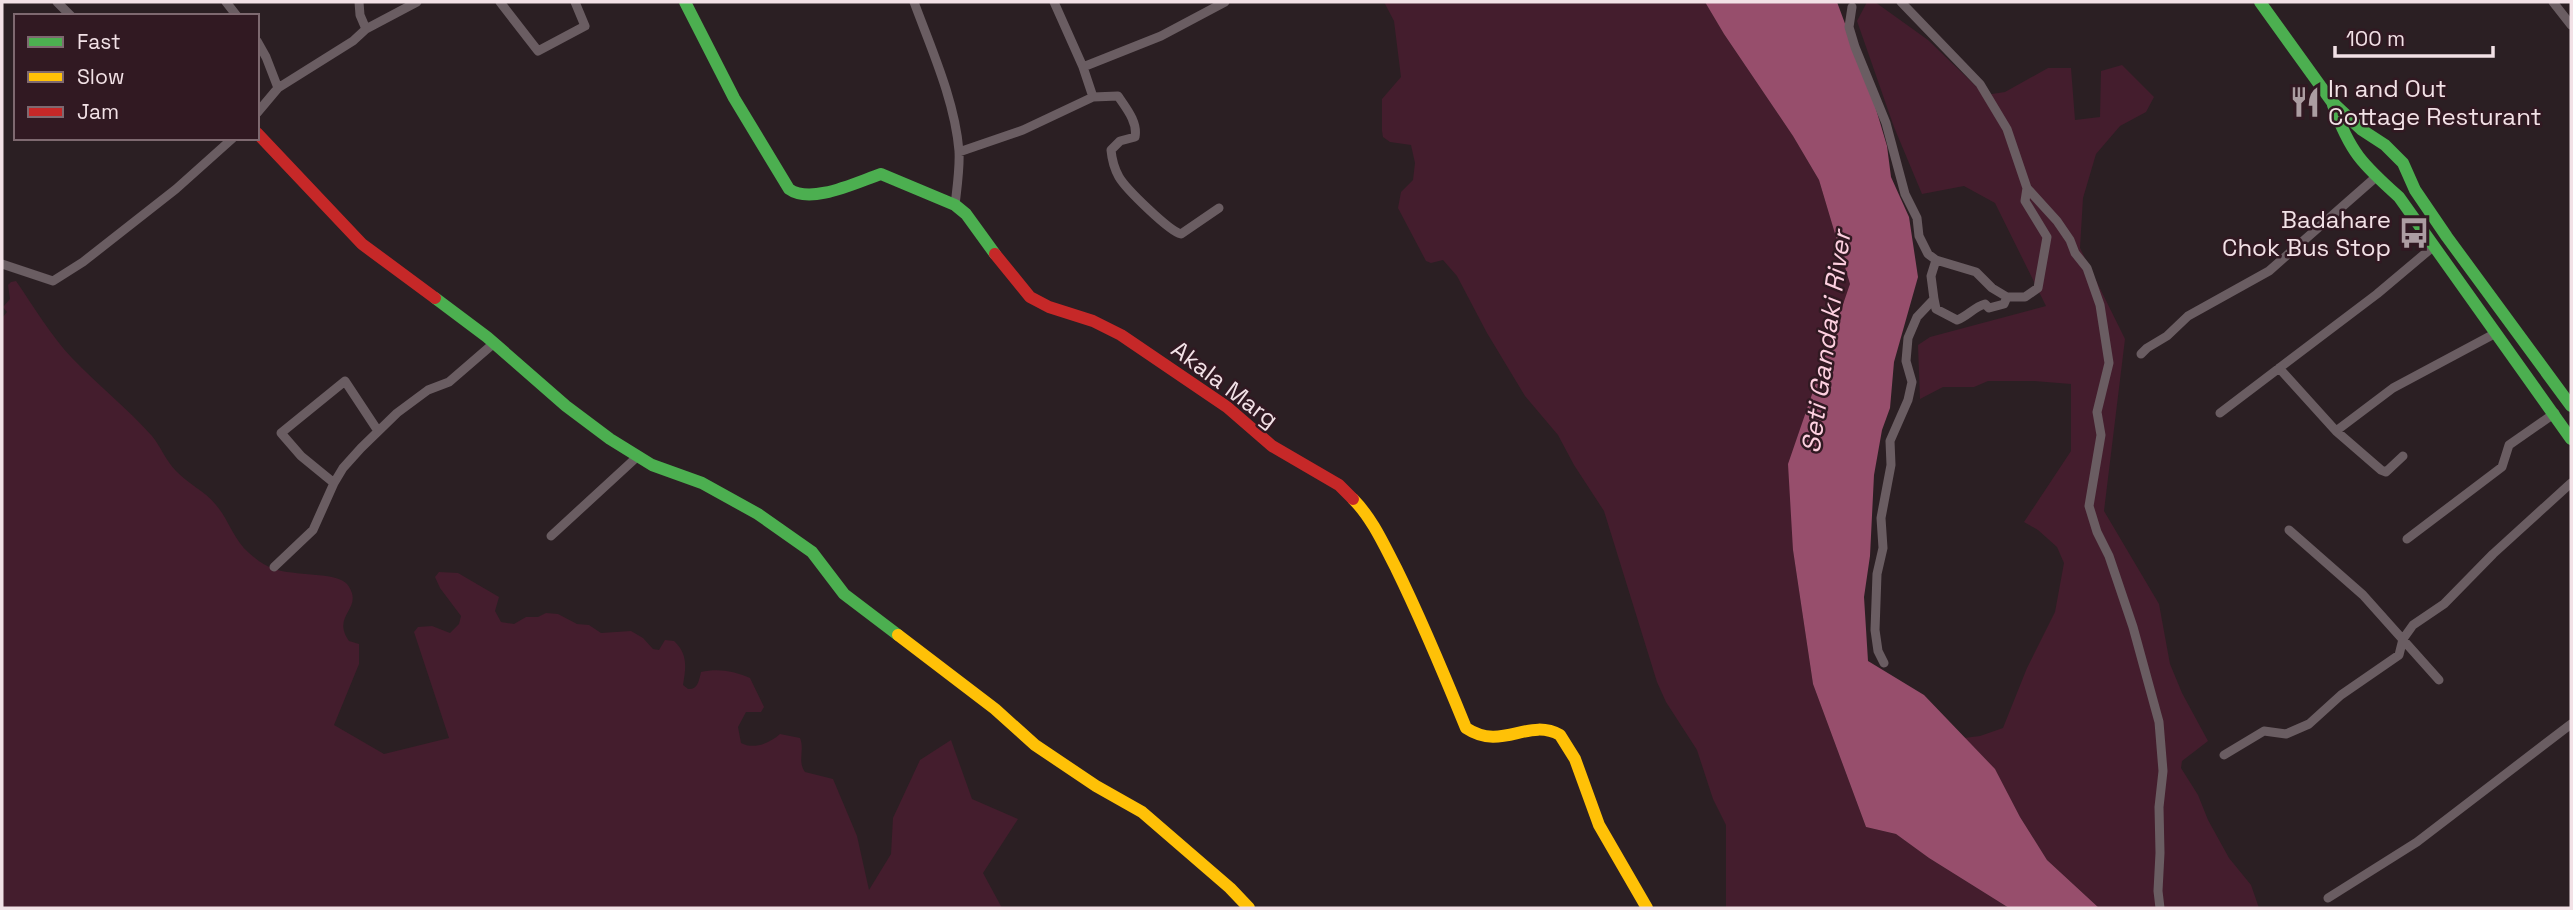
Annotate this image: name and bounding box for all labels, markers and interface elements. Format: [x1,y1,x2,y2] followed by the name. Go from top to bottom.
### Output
[14,14,259,140] legend
[2335,14,2492,58] scale bar
[2346,25,2405,52] text: 100 m
[77,28,121,55] text: Fast
[77,63,125,90] text: Slow
[2328,73,2542,132] place label: In and Out Cottage Resturant
[2288,85,2322,119] restaurant icon: In and Out Cottage Resturant
[77,98,119,125] text: Jam
[2222,204,2391,263] place label: Badahare Chok Bus Stop
[2397,216,2431,250] bus stop icon: Badahare Chok Bus Stop
[1794,226,1859,455] water label: Seti Gandaki River
[1165,334,1285,434] street label: Akala Marg

